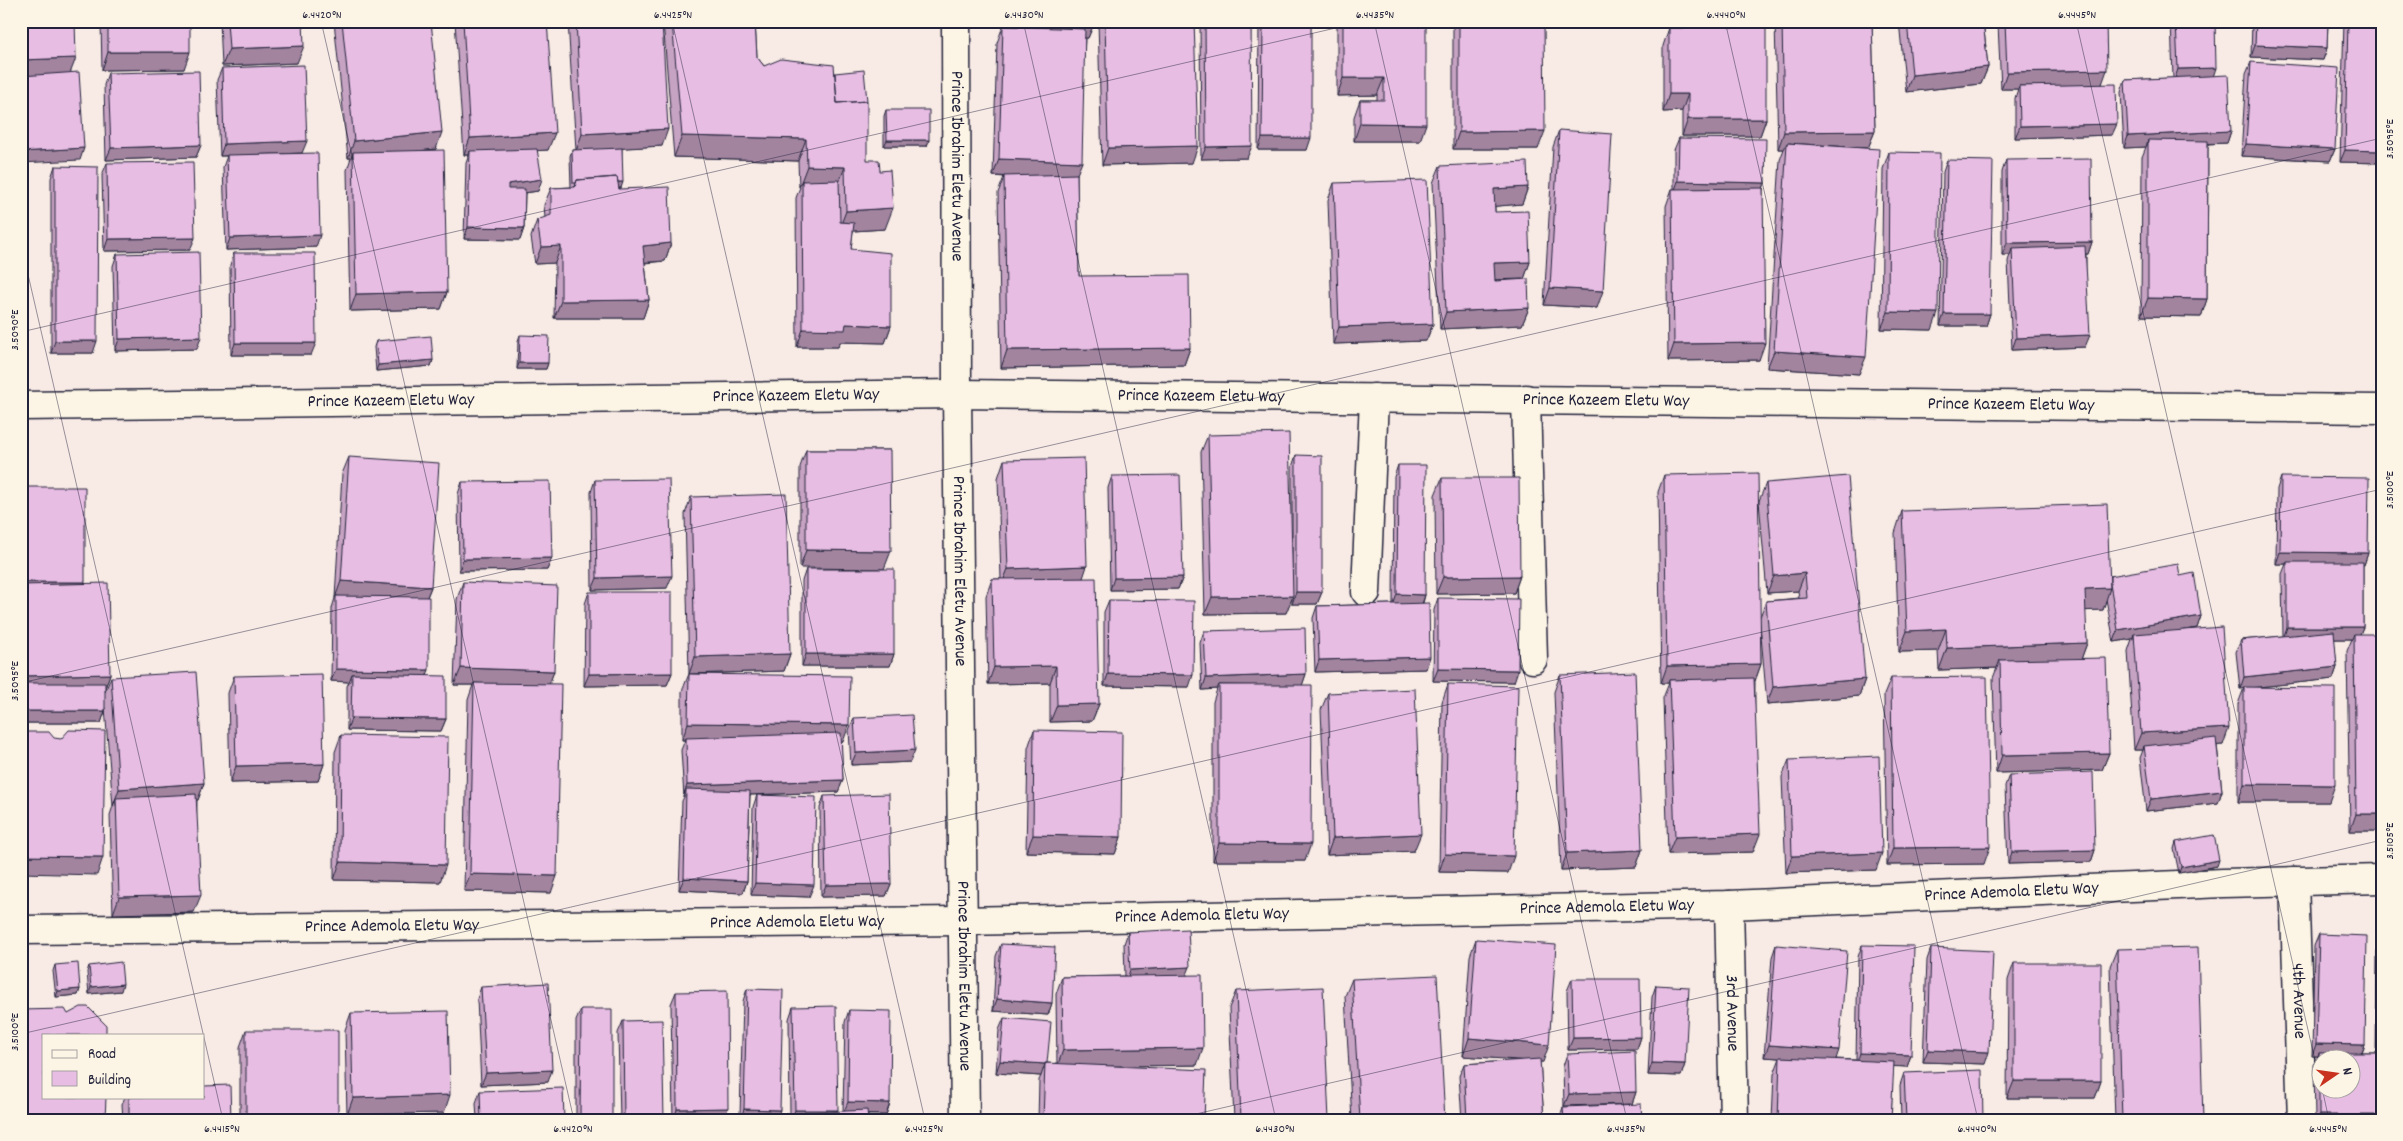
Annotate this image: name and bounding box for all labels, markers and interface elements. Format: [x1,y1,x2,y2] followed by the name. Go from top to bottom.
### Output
[302,7,342,24] text: 6.4420°N
[654,7,692,24] text: 6.4425°N
[1004,7,1044,24] text: 6.4430°N
[1356,7,1394,24] text: 6.4435°N
[1706,7,1746,24] text: 6.4440°N
[2058,7,2096,24] text: 6.4445°N
[944,71,969,261] street label: Prince Ibrahim Eletu Avenue
[2382,119,2399,159] text: 3.5095°E
[7,309,24,350] text: 3.5090°E
[712,382,880,410] street label: Prince Kazeem Eletu Way
[1117,383,1285,410] street label: Prince Kazeem Eletu Way
[1522,387,1690,414] street label: Prince Kazeem Eletu Way
[307,388,475,415] street label: Prince Kazeem Eletu Way
[1927,392,2095,418] street label: Prince Kazeem Eletu Way
[2382,471,2399,509] text: 3.5100°E
[945,476,973,667] street label: Prince Ibrahim Eletu Avenue
[7,661,24,701] text: 3.5095°E
[2382,822,2399,859] text: 3.5105°E
[1924,876,2100,909] street label: Prince Ademola Eletu Way
[950,881,977,1071] street label: Prince Ibrahim Eletu Avenue
[1519,893,1695,922] street label: Prince Ademola Eletu Way
[1115,902,1290,930] street label: Prince Ademola Eletu Way
[710,909,885,936] street label: Prince Ademola Eletu Way
[305,913,480,940] street label: Prince Ademola Eletu Way
[2284,963,2312,1039] street label: 4th Avenue
[1718,974,1745,1052] street label: 3rd Avenue
[7,1013,24,1051] text: 3.5100°E
[42,1034,205,1098] legend
[88,1044,116,1066] text: Road
[2310,1048,2360,1098] north arrow
[2336,1066,2357,1077] text: N
[88,1070,131,1092] text: Building
[204,1121,240,1138] text: 6.4415°N
[553,1121,593,1138] text: 6.4420°N
[905,1121,943,1138] text: 6.4425°N
[1255,1121,1295,1138] text: 6.4430°N
[1607,1121,1645,1138] text: 6.4435°N
[1957,1121,1997,1138] text: 6.4440°N
[2309,1121,2347,1138] text: 6.4445°N

